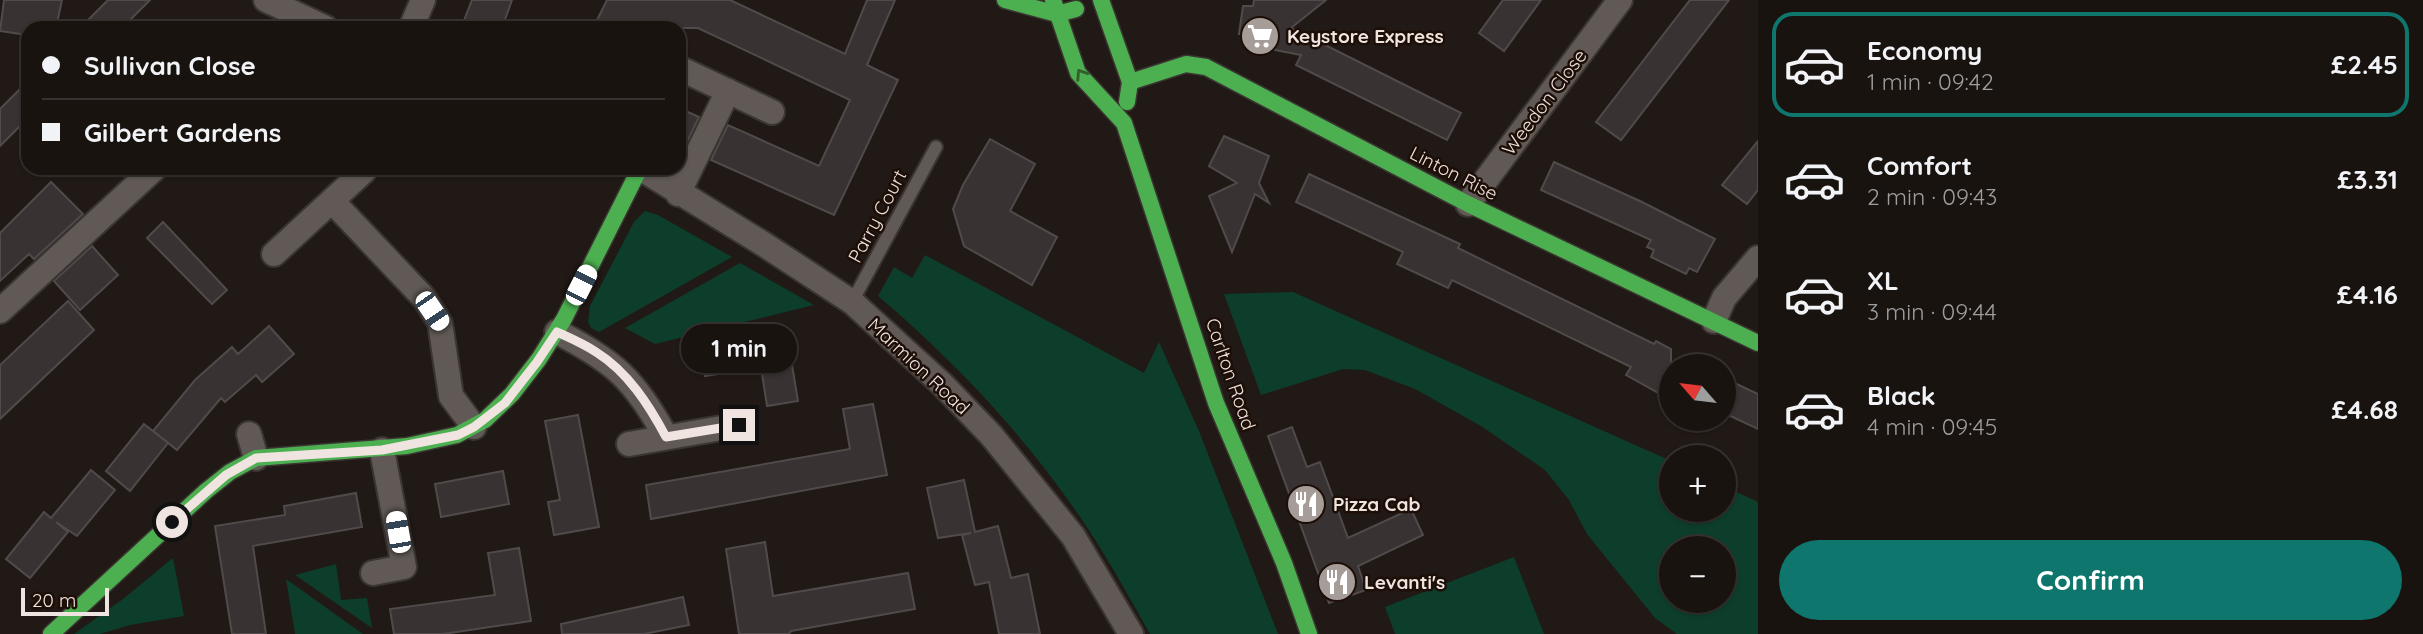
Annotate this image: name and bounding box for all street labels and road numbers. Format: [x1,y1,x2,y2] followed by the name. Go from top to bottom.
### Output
[1496,44,1592,160] street label: Weedon Close
[1406,141,1502,205] street label: Linton Rise
[843,165,911,267] street label: Parry Court
[863,313,975,419] street label: Marmion Road
[1201,315,1261,433] street label: Carlton Road

